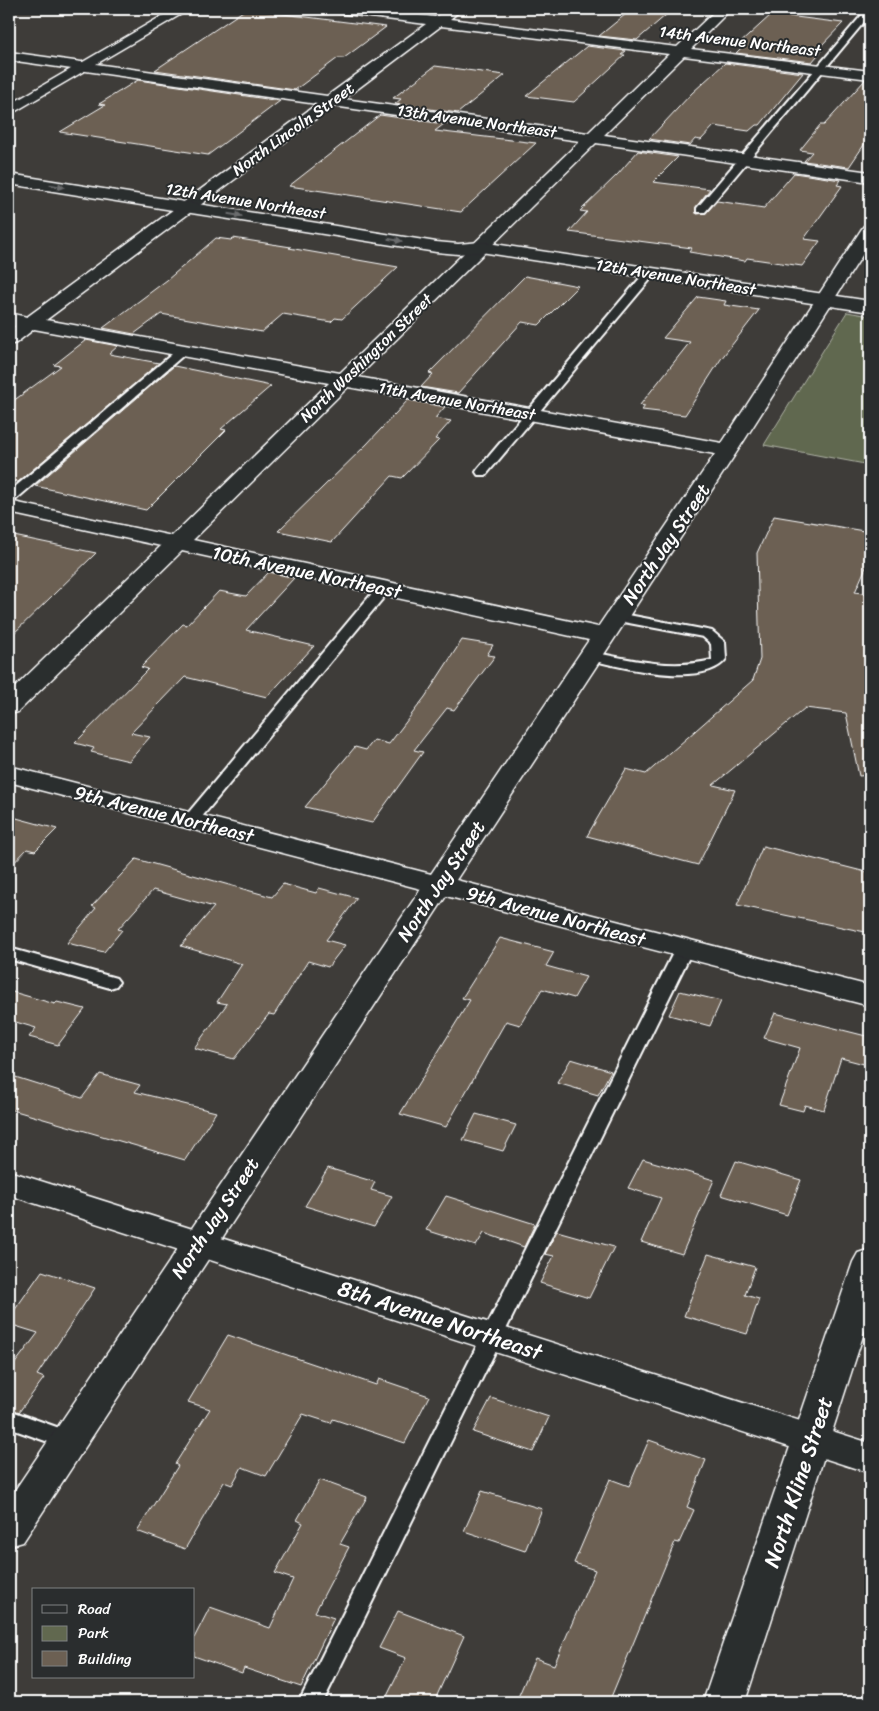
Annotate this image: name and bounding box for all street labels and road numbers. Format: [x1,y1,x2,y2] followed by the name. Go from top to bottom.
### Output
[658,17,823,65] street label: 14th Avenue Northeast
[225,74,361,184] street label: North Lincoln Street
[395,95,559,147] street label: 13th Avenue Northeast
[164,174,329,228] street label: 12th Avenue Northeast
[594,250,759,304] street label: 12th Avenue Northeast
[292,286,440,430] street label: North Washington Street
[376,373,538,429] street label: 11th Avenue Northeast
[613,477,719,611] street label: North Jay Street
[209,536,406,608] street label: 10th Avenue Northeast
[71,776,259,853] street label: 9th Avenue Northeast
[388,814,494,948] street label: North Jay Street
[463,876,651,956] street label: 9th Avenue Northeast
[162,1151,268,1285] street label: North Jay Street
[333,1269,549,1372] street label: 8th Avenue Northeast
[752,1391,844,1573] street label: North Kline Street

